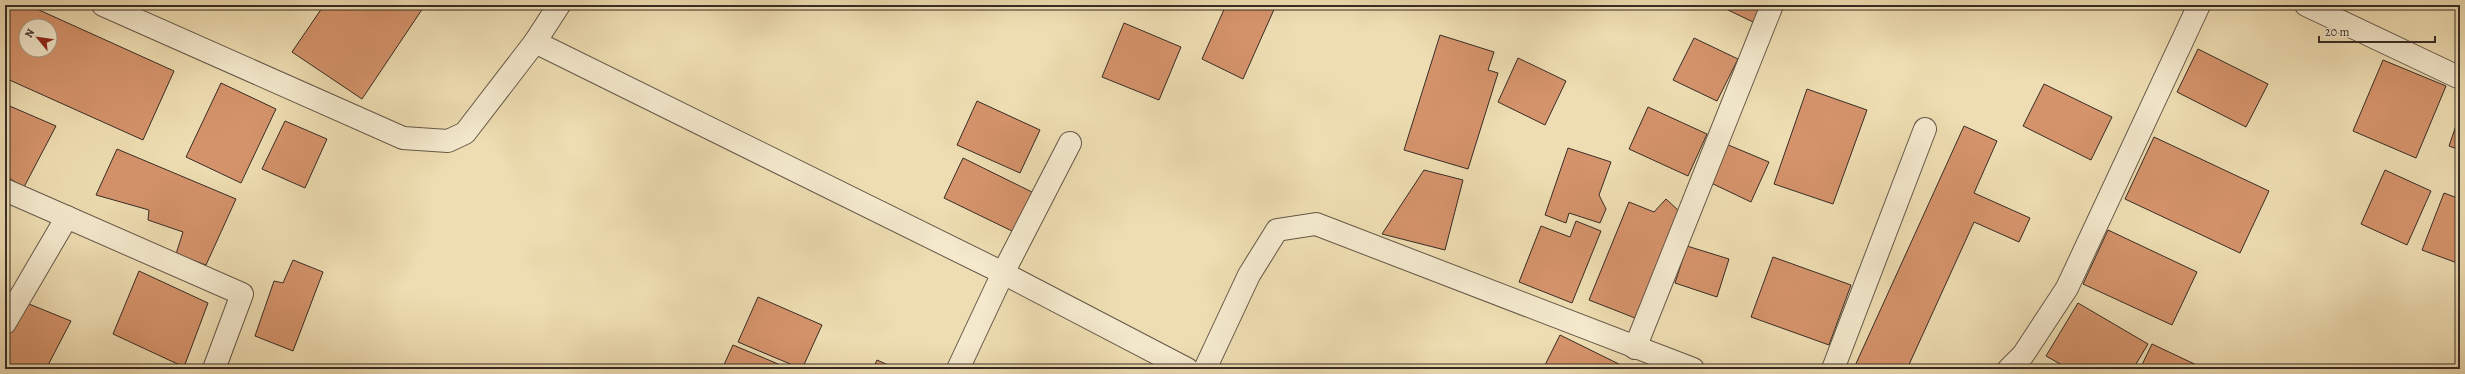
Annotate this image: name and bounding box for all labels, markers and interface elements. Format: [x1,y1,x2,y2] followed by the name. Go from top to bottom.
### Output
[18,18,58,58] north arrow
[2319,18,2435,44] scale bar
[2325,24,2349,40] text: 20 m
[21,26,38,41] text: N

